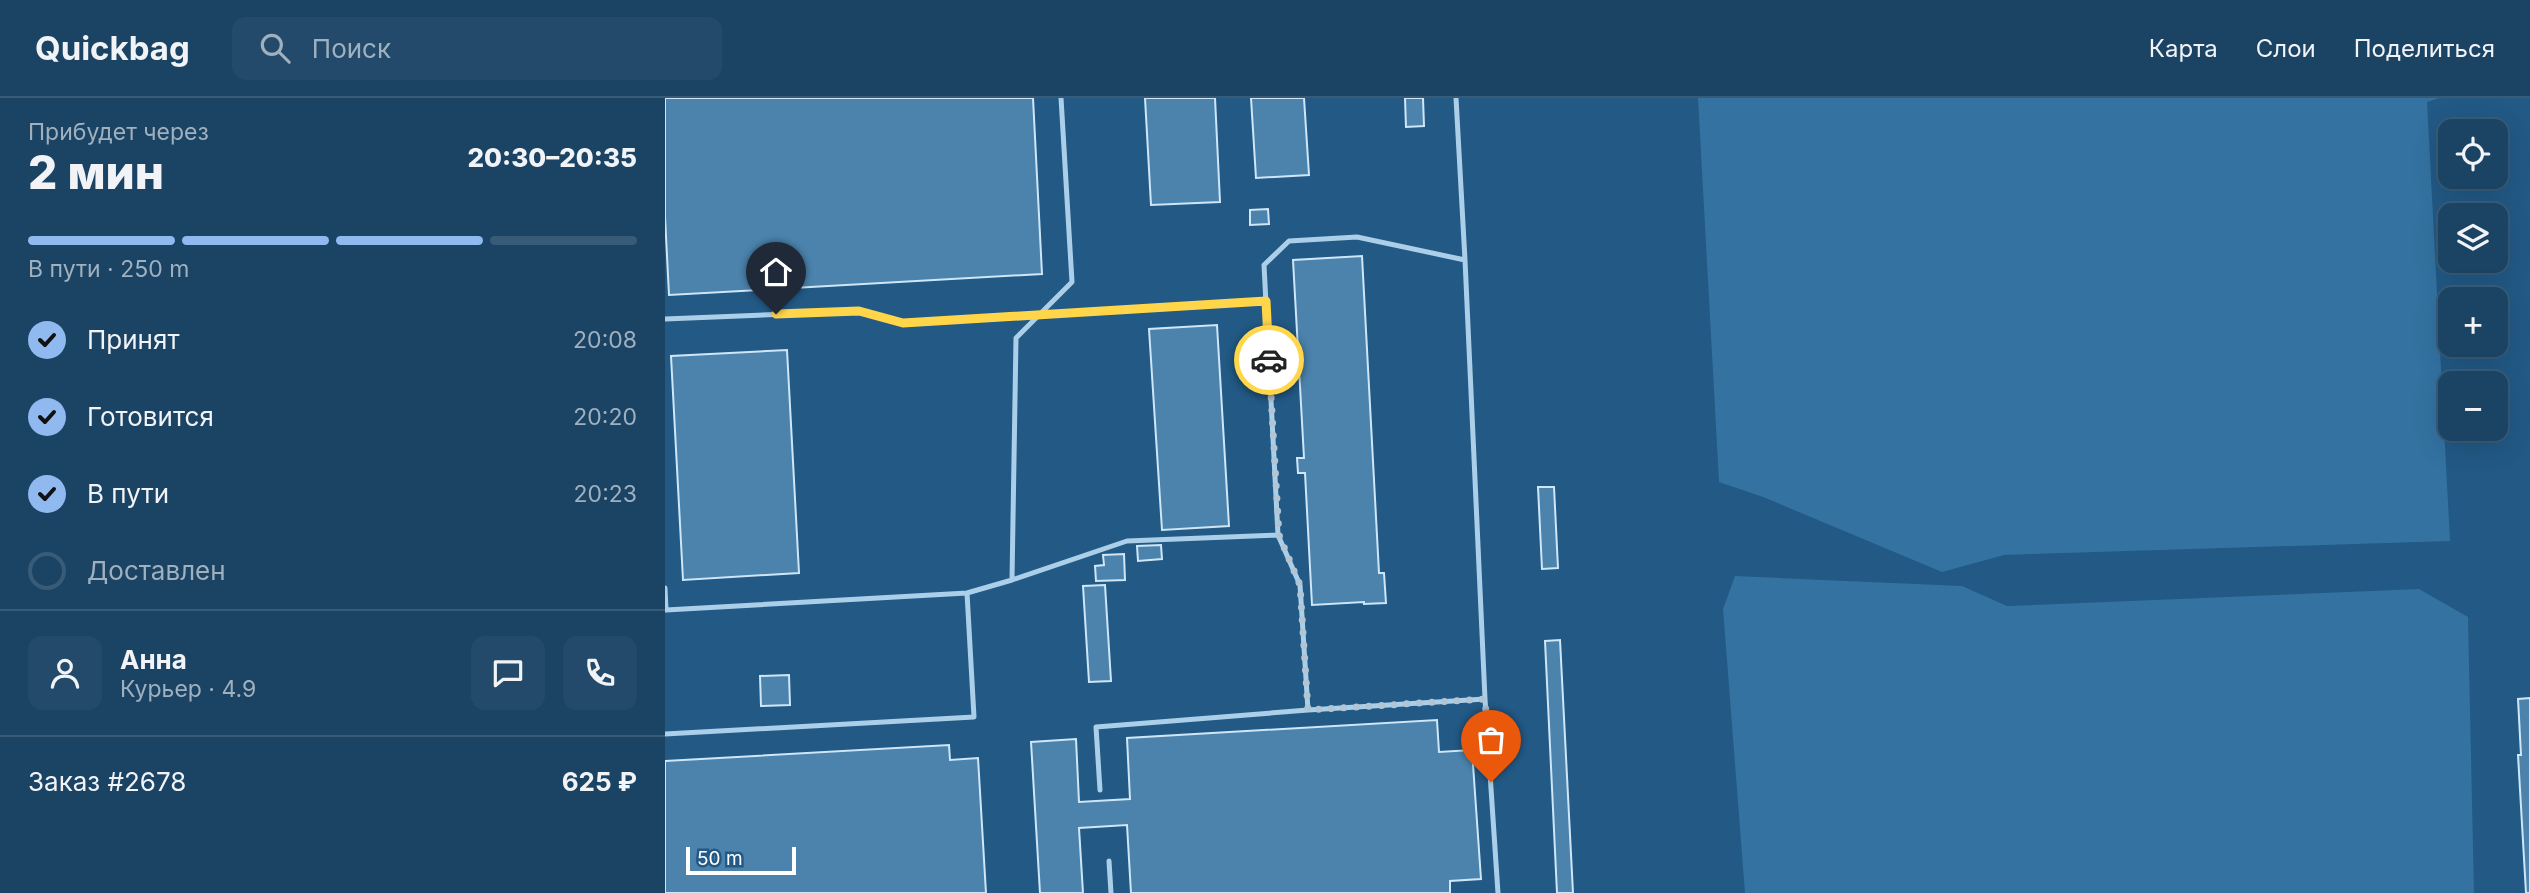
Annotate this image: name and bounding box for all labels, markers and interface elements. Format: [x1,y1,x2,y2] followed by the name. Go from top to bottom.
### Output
[232,17,722,80] search box
[35,28,190,68] text: Quickbag
[256,29,294,67] icon: search
[312,33,391,64] text: Поиск
[2149,34,2218,63] text: Карта
[2256,34,2316,63] text: Слои
[2354,34,2495,63] text: Поделиться
[28,118,209,146] text: Прибудет через
[2438,119,2508,441] map controls
[2438,119,2508,189] button: locate
[467,142,637,173] text: 20:30–20:35
[28,144,164,200] text: 2 мин
[2438,203,2508,273] button: layers
[746,242,806,314] pin
[757,253,795,291] icon: home
[28,255,189,283] text: В пути · 250 m
[2438,287,2508,357] button: +
[28,321,66,359] icon: check
[87,324,180,355] text: Принят
[1234,325,1304,395] courier
[573,326,637,354] text: 20:08
[1250,341,1288,379] icon: car
[2438,371,2508,441] button: −
[28,398,66,436] icon: check
[87,401,214,432] text: Готовится
[573,403,637,431] text: 20:20
[28,475,66,513] icon: check
[87,478,169,509] text: В пути
[574,480,637,508] text: 20:23
[87,555,226,586] text: Доставлен
[28,636,102,710] button: person
[471,636,545,710] button: chat
[563,636,637,710] button: phone
[120,644,187,675] text: Анна
[120,675,256,703] text: Курьер · 4.9
[1461,710,1521,782] pin
[1472,721,1510,759] icon: bag
[28,766,186,797] text: Заказ #2678
[562,766,637,797] text: 625 ₽
[686,844,796,876] scale bar
[697,847,743,870] text: 50 m

